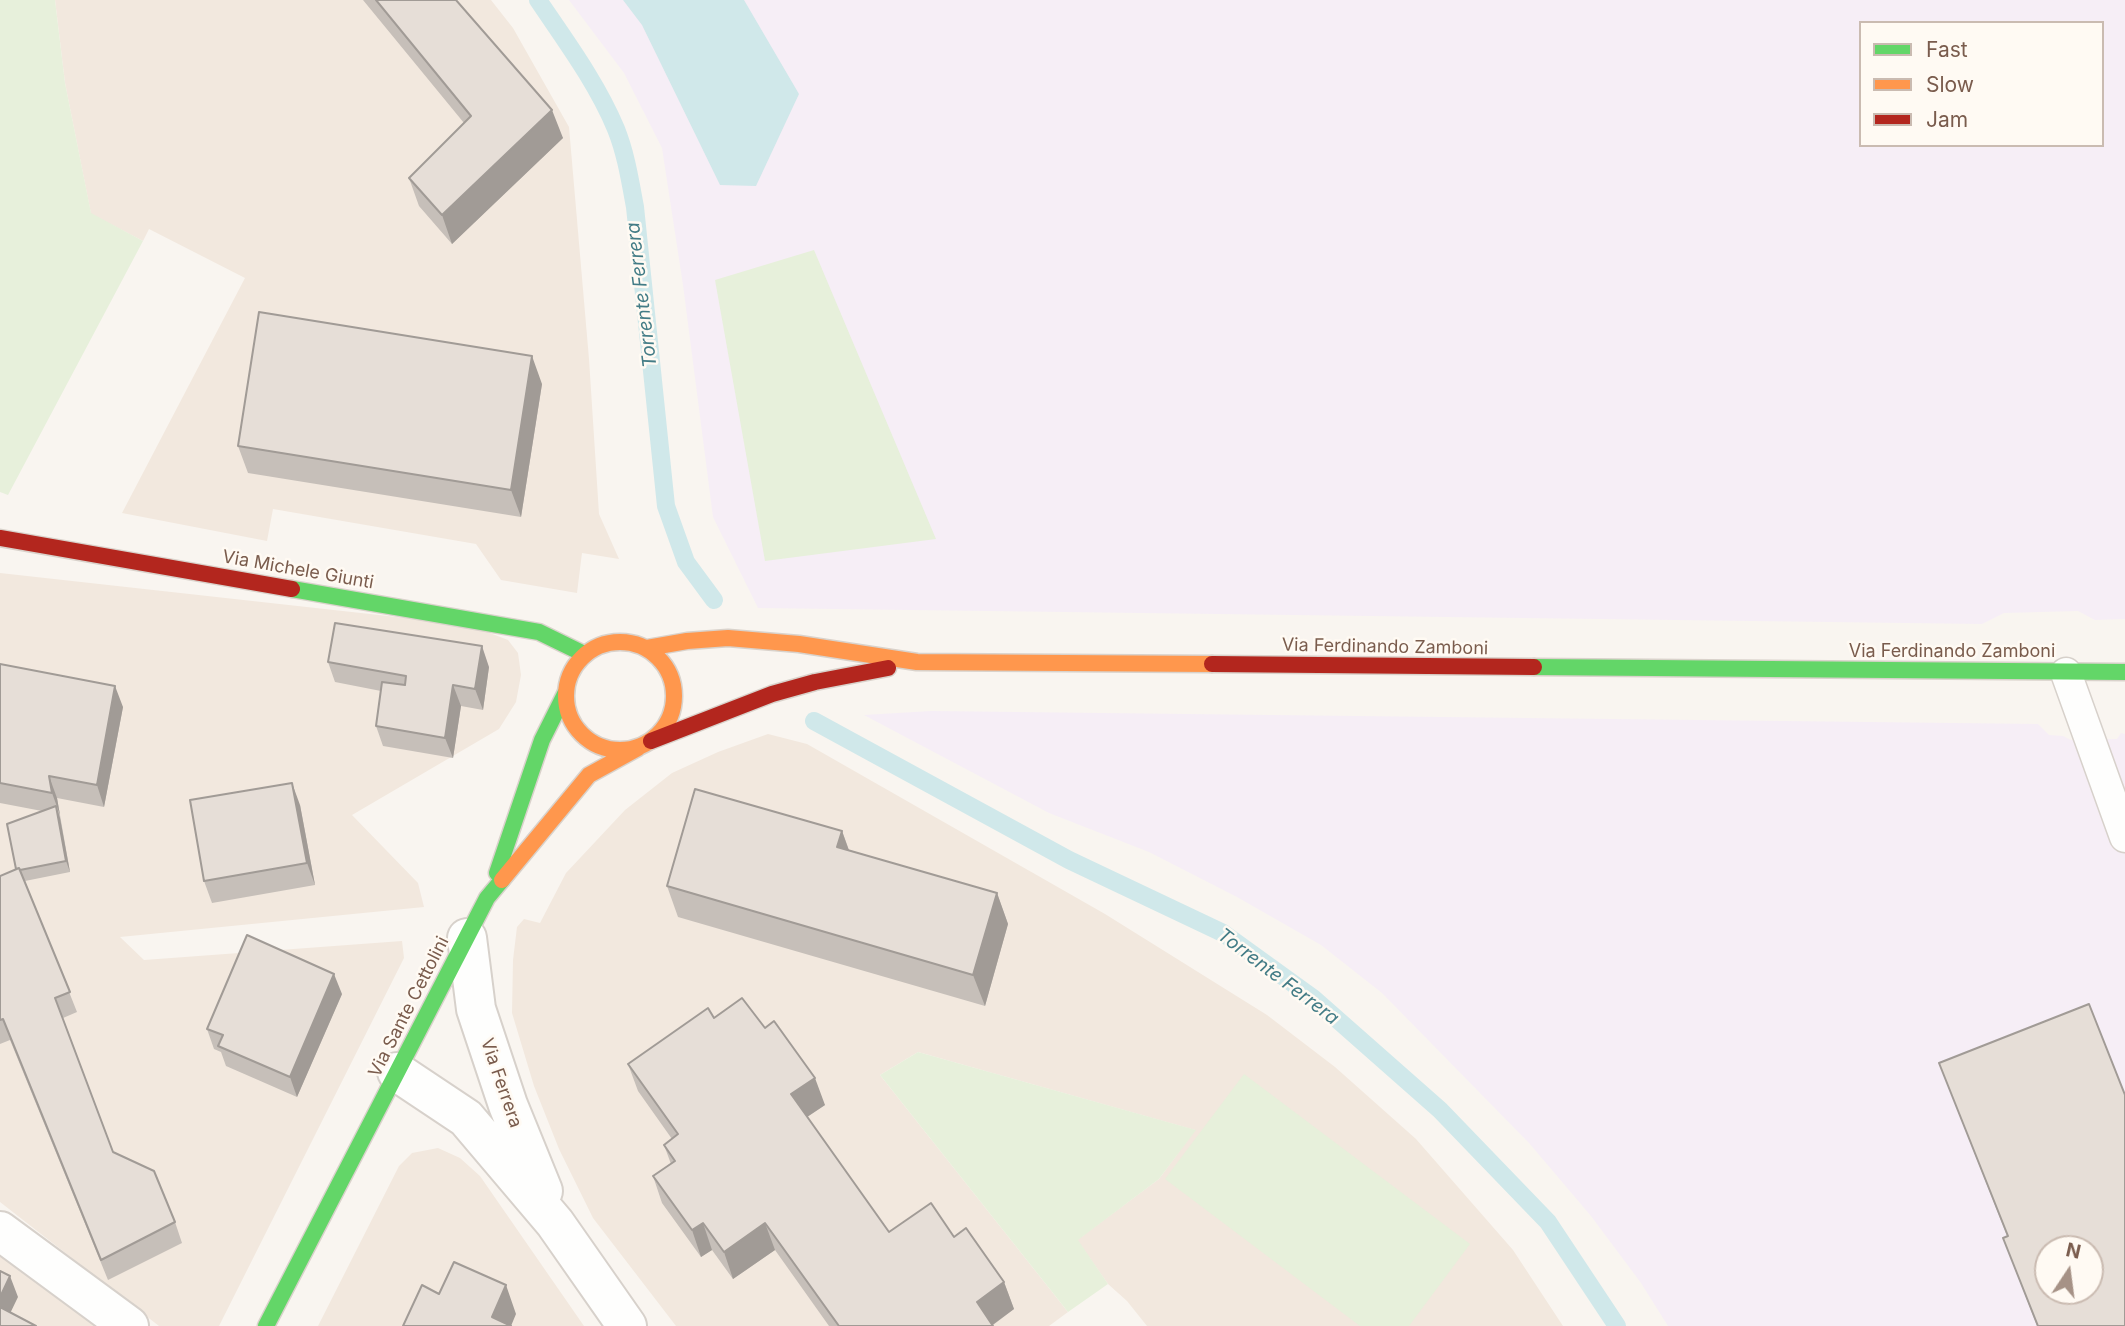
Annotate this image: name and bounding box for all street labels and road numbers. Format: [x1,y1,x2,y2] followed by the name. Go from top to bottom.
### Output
[221,546,375,594] street label: Via Michele Giunti
[1282,634,1488,660] street label: Via Ferdinando Zamboni
[1849,641,2055,663] street label: Via Ferdinando Zamboni
[364,933,454,1081] street label: Via Sante Cettolini
[476,1035,526,1131] street label: Via Ferrera

